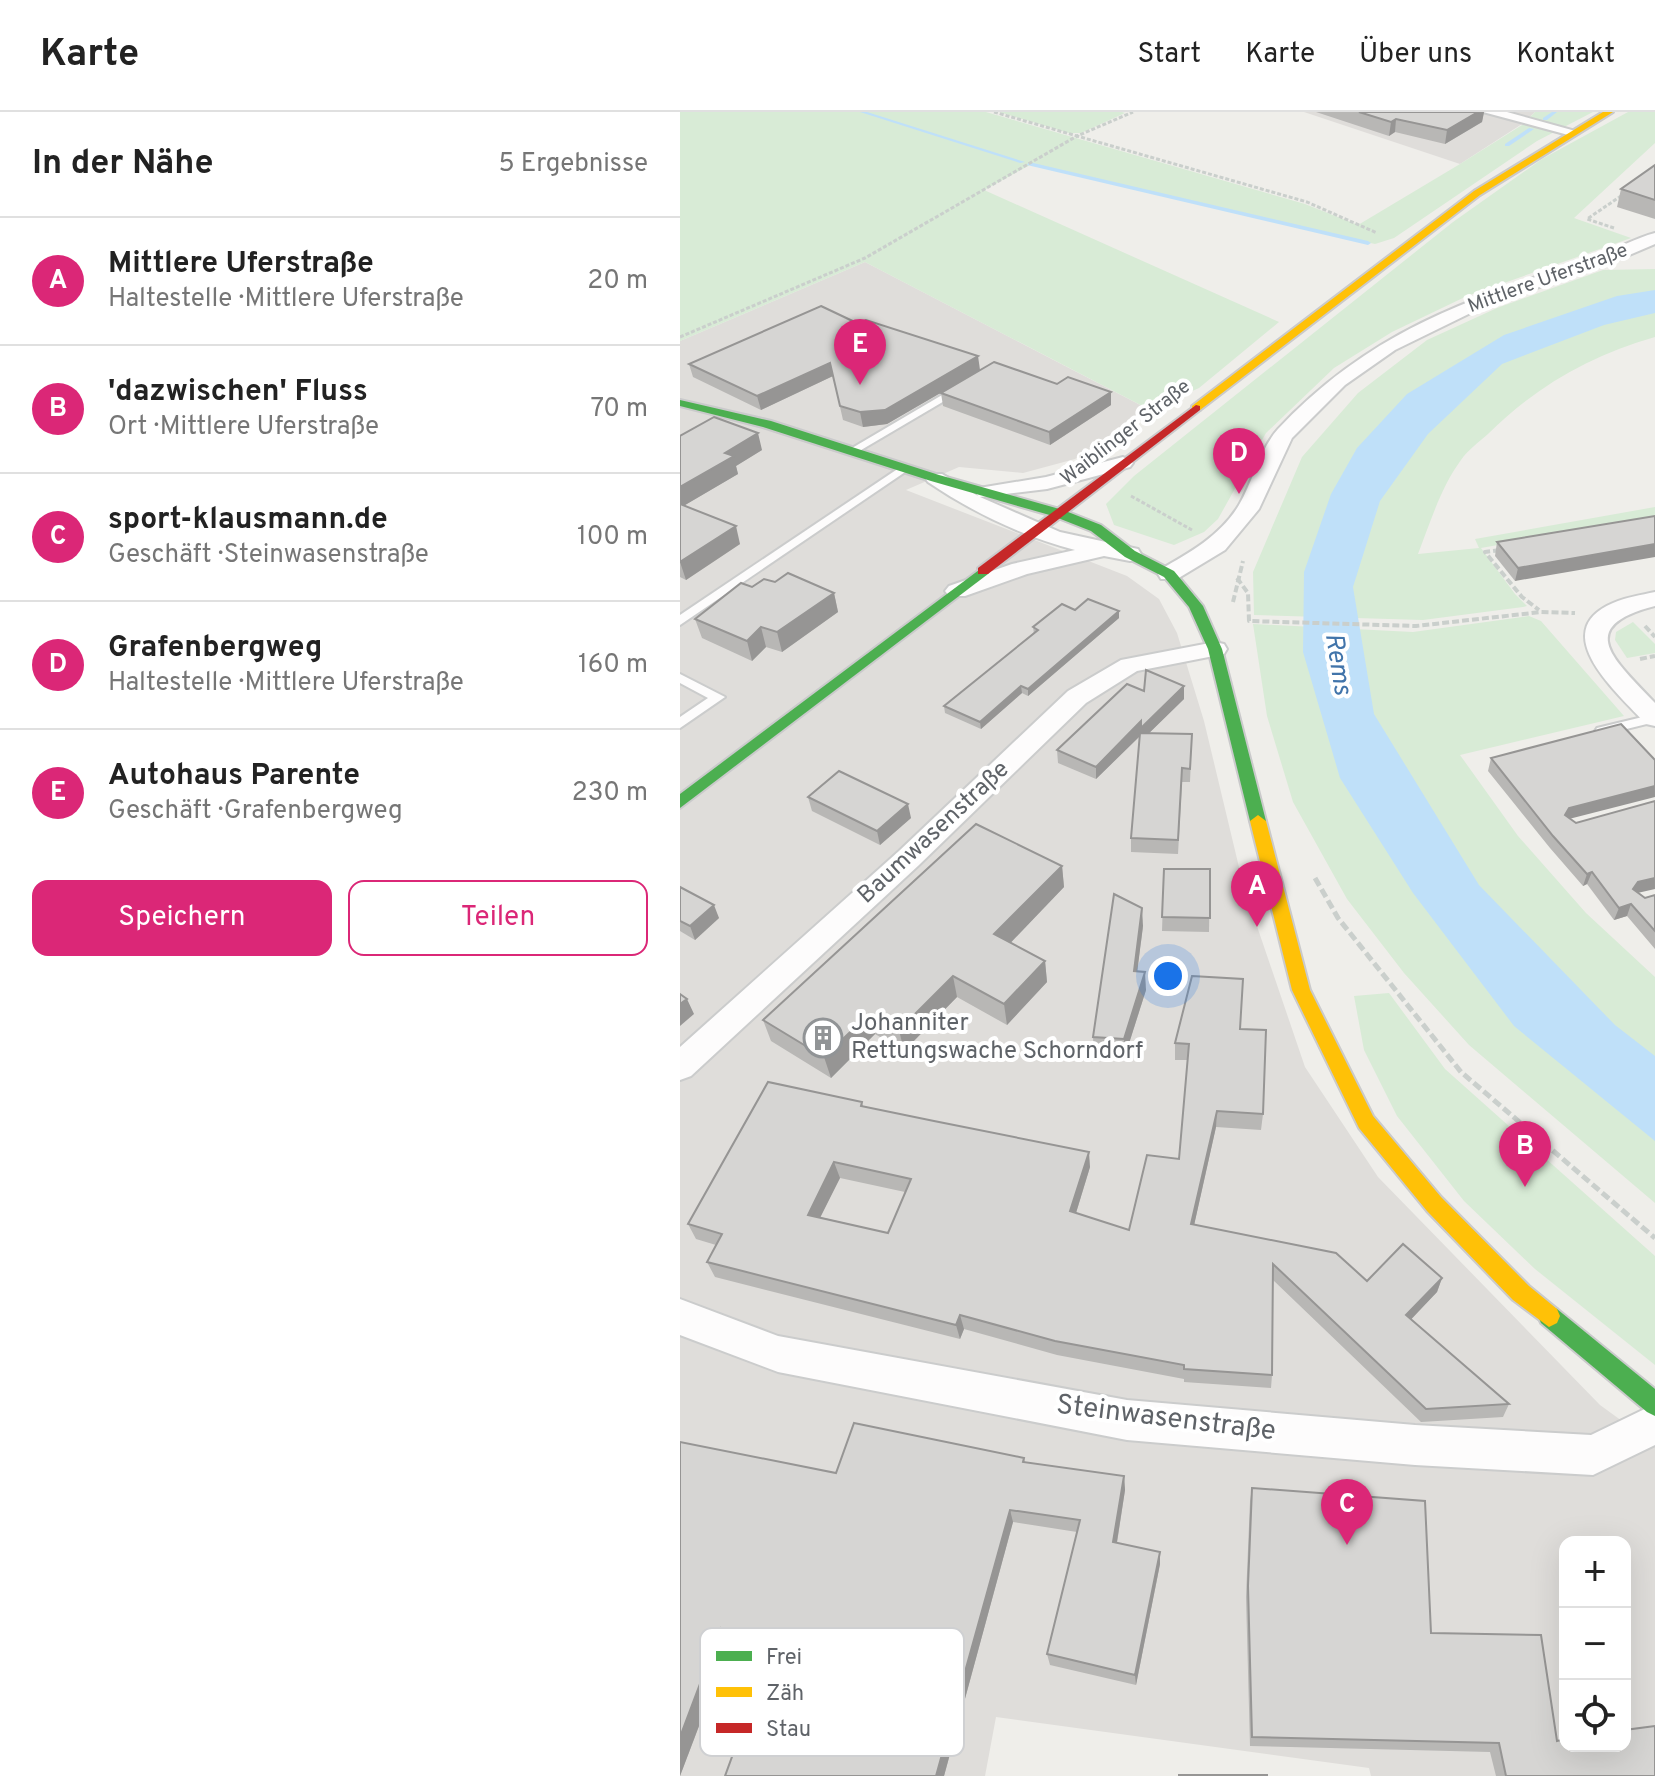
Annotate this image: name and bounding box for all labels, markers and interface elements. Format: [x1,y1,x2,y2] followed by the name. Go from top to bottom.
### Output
[40,31,139,80] text: Karte
[1137,37,1201,73] text: Start
[1245,37,1315,73] text: Karte
[1359,37,1472,73] text: Über uns
[1516,37,1615,73] text: Kontakt
[32,143,214,186] text: In der Nähe
[498,148,648,181] text: 5 Ergebnisse
[1464,238,1632,320] street label: Mittlere Uferstraße
[108,246,374,283] text: Mittlere Uferstraße
[49,265,67,298] text: A
[587,265,648,298] text: 20 m
[108,283,464,316] text: Haltestelle · Mittlere Uferstraße
[834,319,886,385] pin: E
[108,374,368,411] text: 'dazwischen' Fluss
[1056,374,1196,492] street label: Waiblinger Straße
[49,393,67,426] text: B
[590,393,648,426] text: 70 m
[108,411,379,444] text: Ort · Mittlere Uferstraße
[1213,428,1265,494] pin: D
[108,502,388,539] text: sport-klausmann.de
[50,521,66,554] text: C
[577,521,648,554] text: 100 m
[108,539,429,572] text: Geschäft · Steinwasenstraße
[108,630,322,667] text: Grafenbergweg
[1316,631,1358,699] water label: Rems
[49,649,67,682] text: D
[578,649,648,682] text: 160 m
[108,667,464,700] text: Haltestelle · Mittlere Uferstraße
[852,755,1016,911] street label: Baumwasenstraße
[108,758,360,795] text: Autohaus Parente
[50,777,66,810] text: E
[572,777,648,810] text: 230 m
[108,795,403,828] text: Geschäft · Grafenbergweg
[1231,861,1283,927] pin: A
[32,880,332,956] button: Speichern
[348,880,648,956] button: Teilen
[1148,956,1188,996] your location
[851,1009,1143,1067] place label: Johanniter Rettungswache Schorndorf
[802,1017,844,1059] building icon: Johanniter Rettungswache Schorndorf
[1499,1121,1551,1187] pin: B
[1054,1388,1278,1450] street label: Steinwasenstraße
[1321,1479,1373,1545] pin: C
[1559,1536,1631,1752] map controls
[1559,1536,1631,1608] button: +
[1559,1608,1631,1680] button: −
[700,1628,964,1756] legend
[766,1645,802,1672] text: Frei
[1559,1680,1631,1752] button: locate
[766,1681,804,1708] text: Zäh
[766,1717,811,1744] text: Stau

